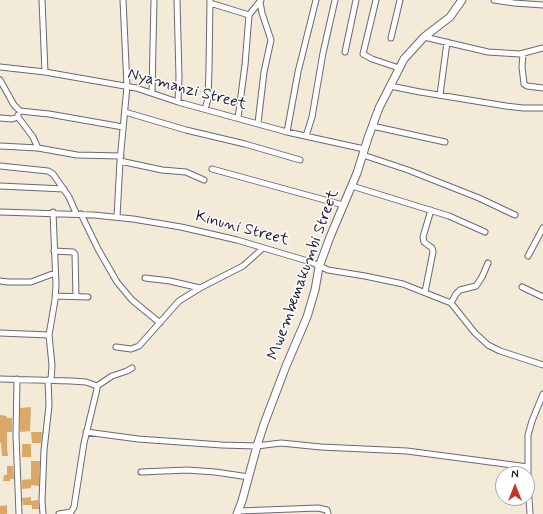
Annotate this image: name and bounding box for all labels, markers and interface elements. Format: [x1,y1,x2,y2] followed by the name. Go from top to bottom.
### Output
[125,65,249,115] street label: Nyamanzi Street
[264,187,344,363] street label: Mwembemakumbi Street
[193,207,291,251] street label: Kinuni Street
[495,466,535,506] north arrow
[511,468,519,482] text: N

